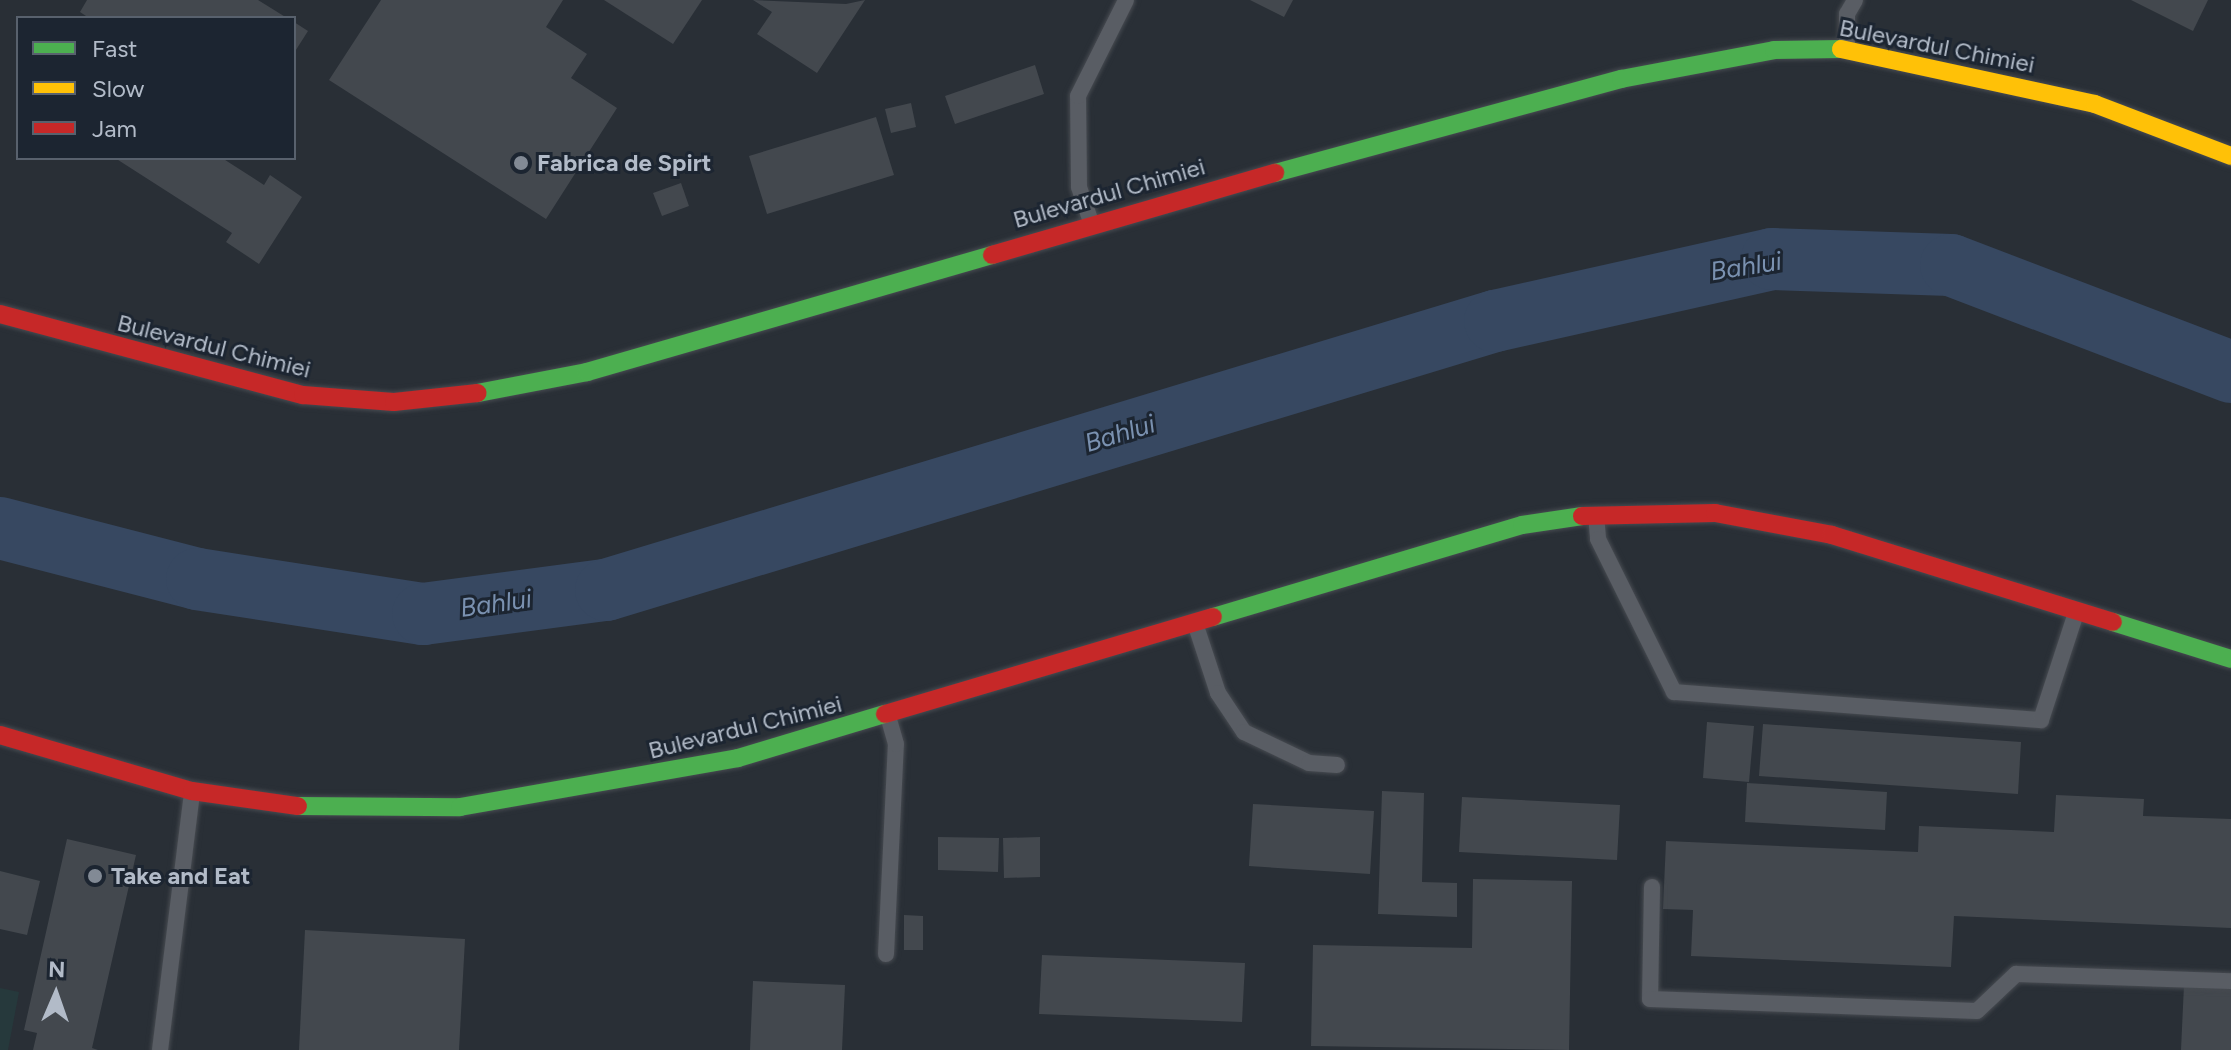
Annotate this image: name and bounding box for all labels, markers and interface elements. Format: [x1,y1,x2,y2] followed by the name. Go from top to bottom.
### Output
[1837,13,2037,79] street label: Bulevardul Chimiei
[16,16,296,160] legend
[92,34,137,63] text: Fast
[92,74,144,103] text: Slow
[92,114,137,143] text: Jam
[537,149,712,177] place label: Fabrica de Spirt
[1010,152,1208,234] street label: Bulevardul Chimiei
[512,154,530,172] marker: Fabrica de Spirt
[1708,246,1784,288] water label: Bahlui
[114,308,314,384] street label: Bulevardul Chimiei
[1081,409,1159,459] water label: Bahlui
[458,584,534,624] water label: Bahlui
[645,689,845,765] street label: Bulevardul Chimiei
[111,862,251,890] place label: Take and Eat
[86,867,104,885] marker: Take and Eat
[16,954,96,1034] north arrow
[48,956,66,983] text: N

